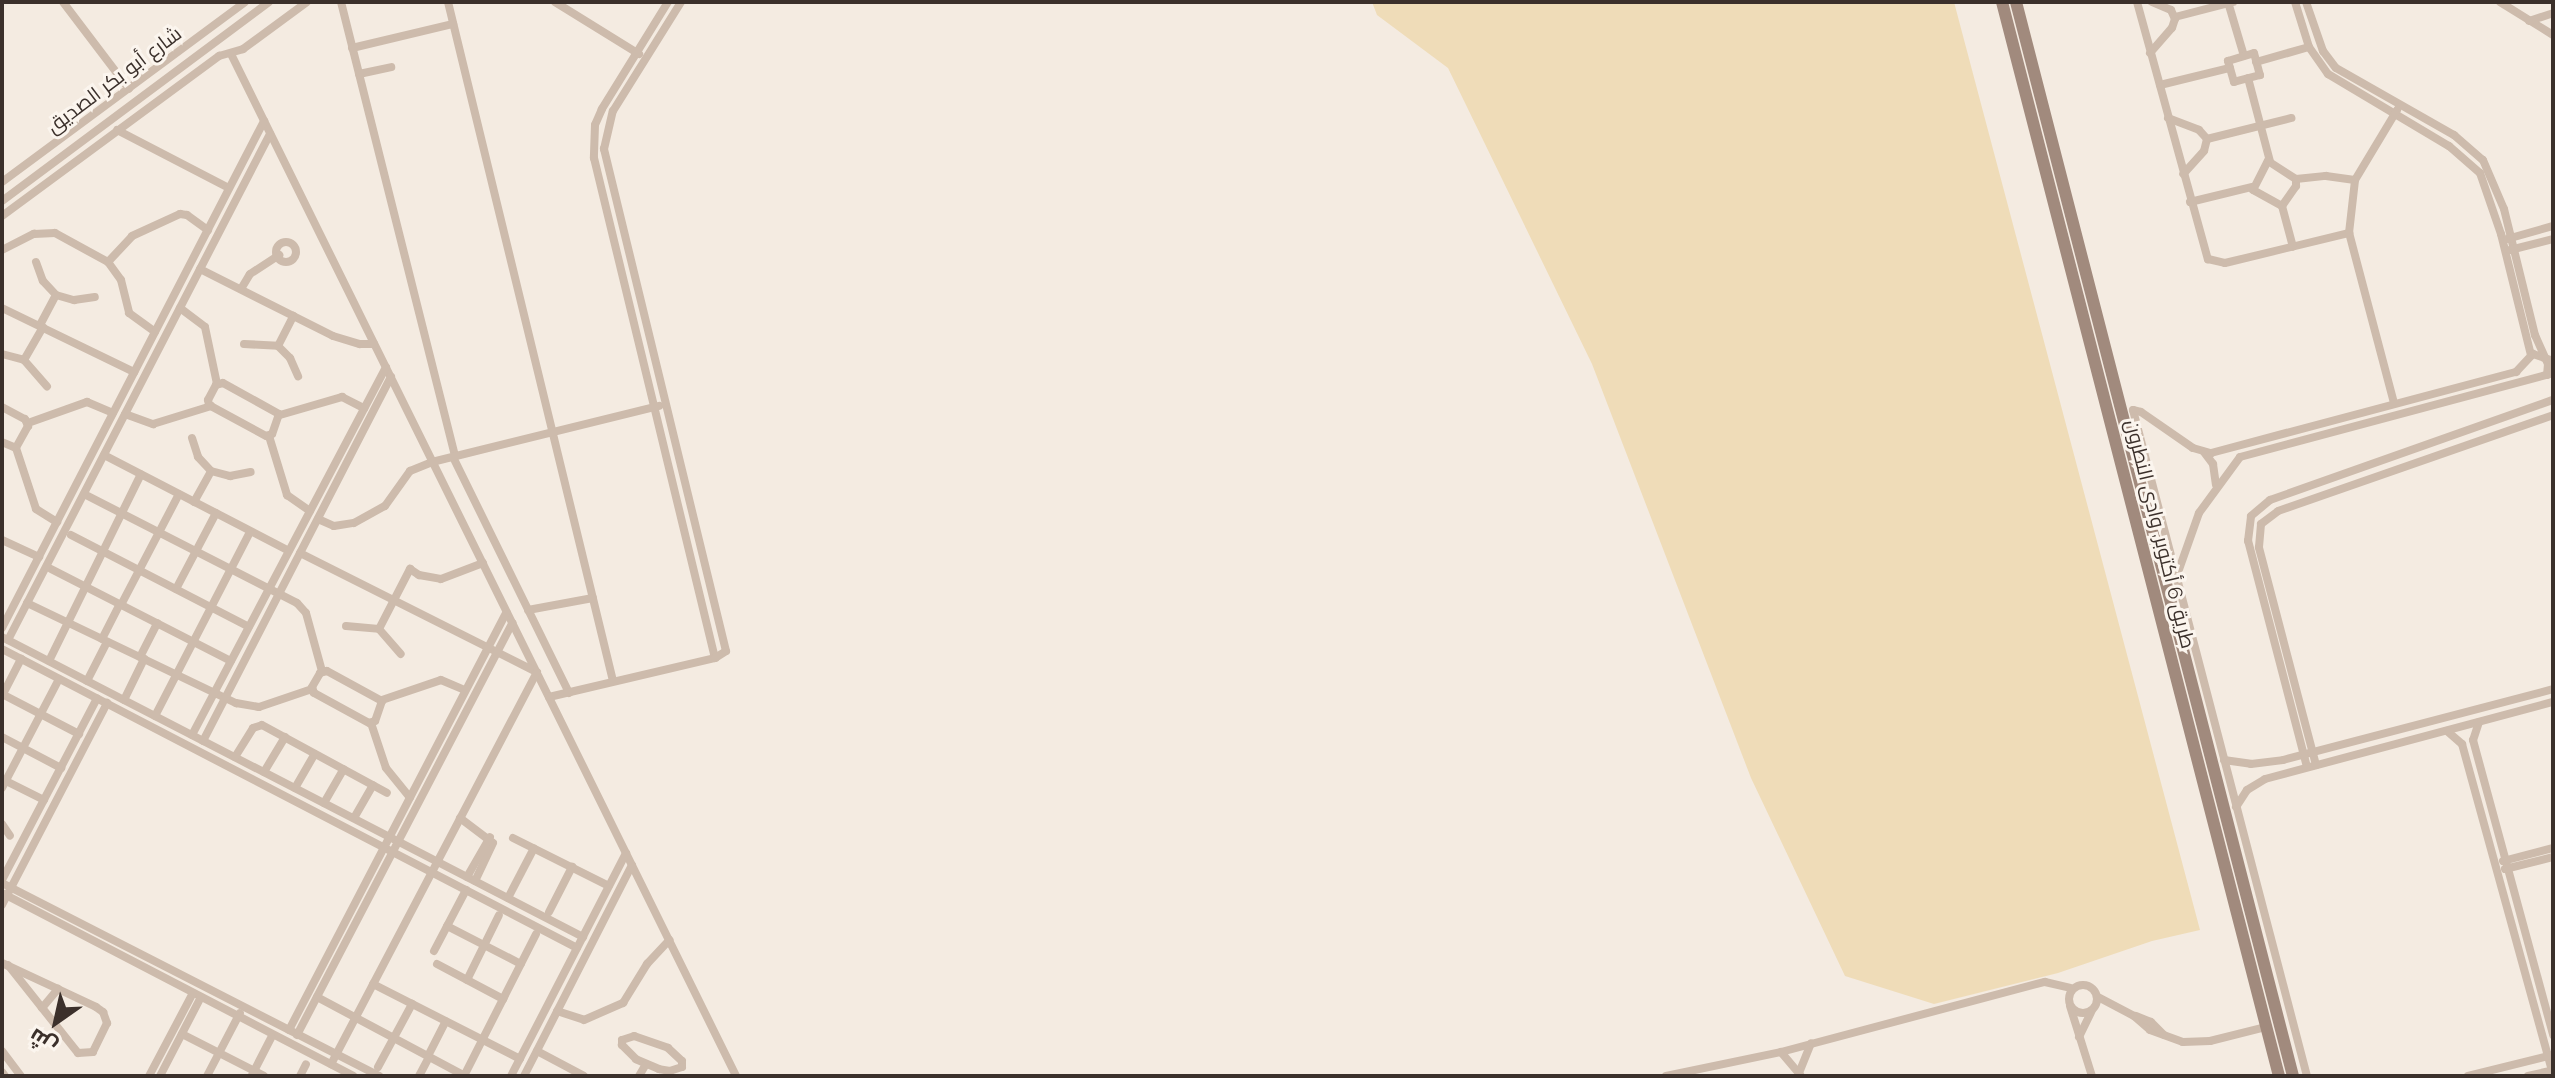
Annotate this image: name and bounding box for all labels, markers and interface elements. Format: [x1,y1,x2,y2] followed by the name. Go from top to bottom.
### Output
[42,21,186,139] street label: شارع أبو بكر الصديق
[2120,417,2200,651] street label: طريق 6 أكتوبر, وادى النطرون
[16,982,96,1062] north arrow
[24,1023,62,1061] text: ش

